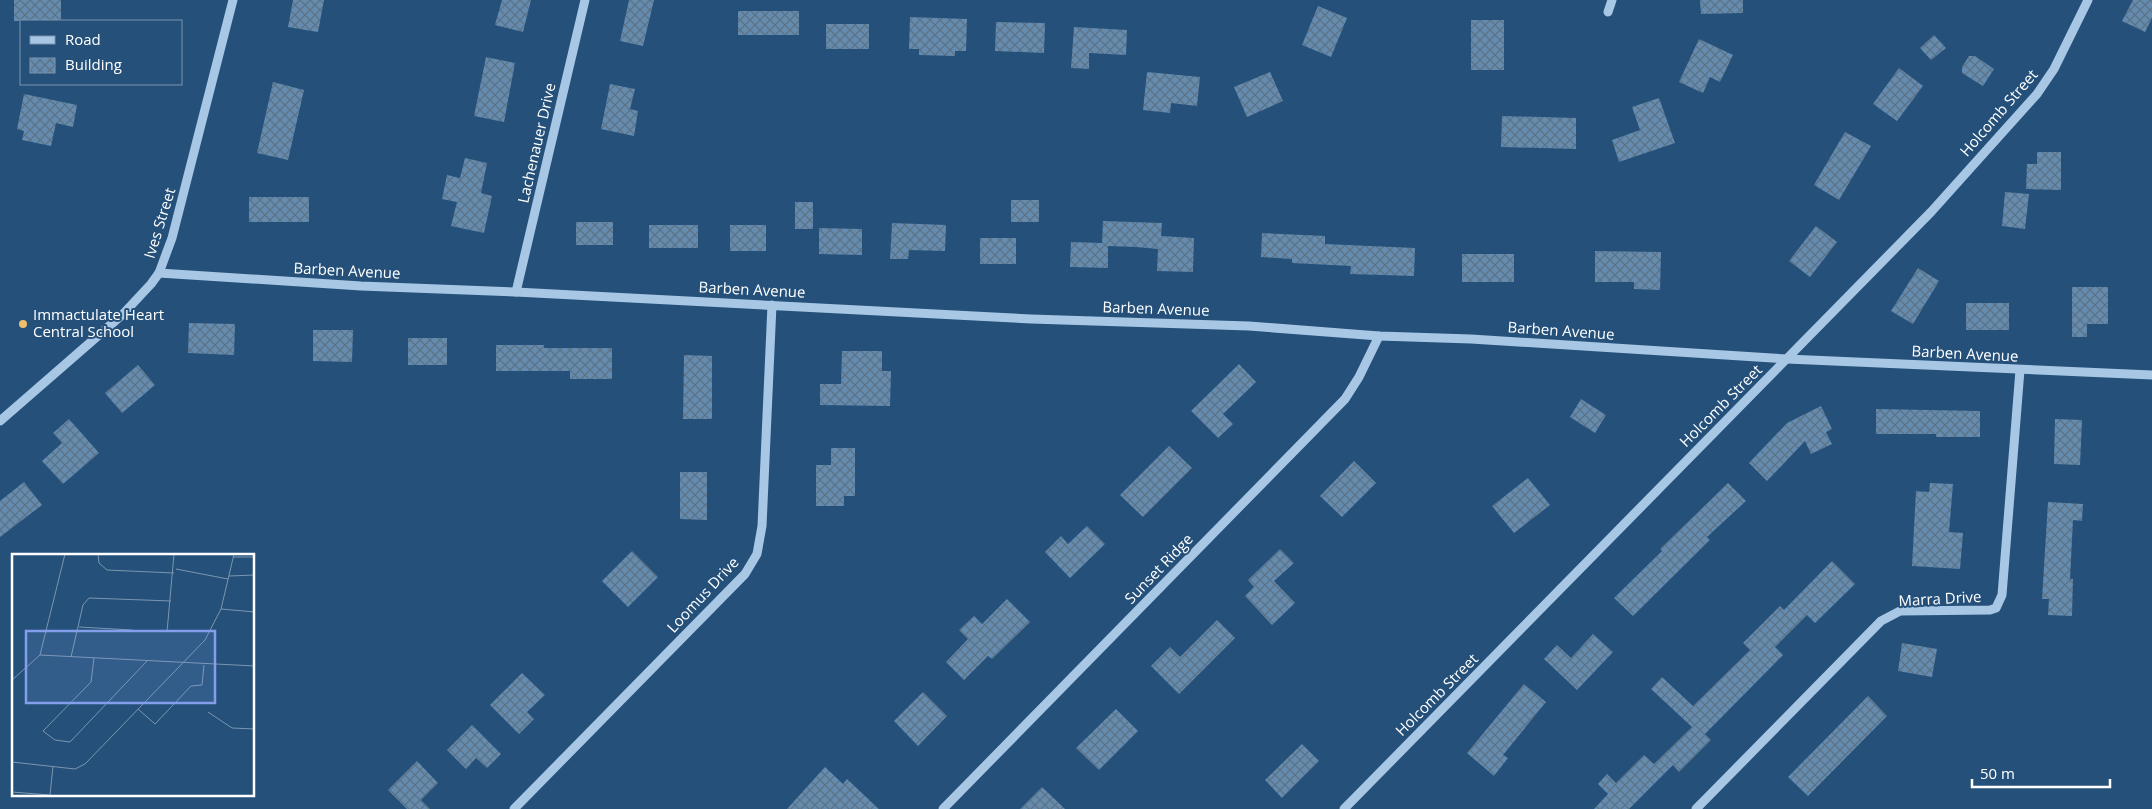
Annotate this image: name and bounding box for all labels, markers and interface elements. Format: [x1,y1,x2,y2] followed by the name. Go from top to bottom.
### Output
[20,20,182,85] legend
[65,29,101,49] text: Road
[65,54,122,74] text: Building
[1955,65,2042,160] street label: Holcomb Street
[512,81,560,205] street label: Lachenauer Drive
[139,185,179,261] street label: Ives Street
[293,257,401,283] street label: Barben Avenue
[698,276,806,302] street label: Barben Avenue
[1102,296,1210,320] street label: Barben Avenue
[33,304,164,341] place label: Immactulate Heart Central School
[1507,316,1615,344] street label: Barben Avenue
[17,318,29,330] marker: Immactulate Heart Central School
[1911,340,2019,366] street label: Barben Avenue
[1675,360,1766,451] street label: Holcomb Street
[1120,529,1197,608] street label: Sunset Ridge
[662,552,743,637] street label: Loomus Drive
[12,554,255,796] inset map
[1898,586,1982,610] street label: Marra Drive
[1391,649,1482,740] street label: Holcomb Street
[1972,756,2110,788] scale bar
[1980,763,2015,783] text: 50 m

